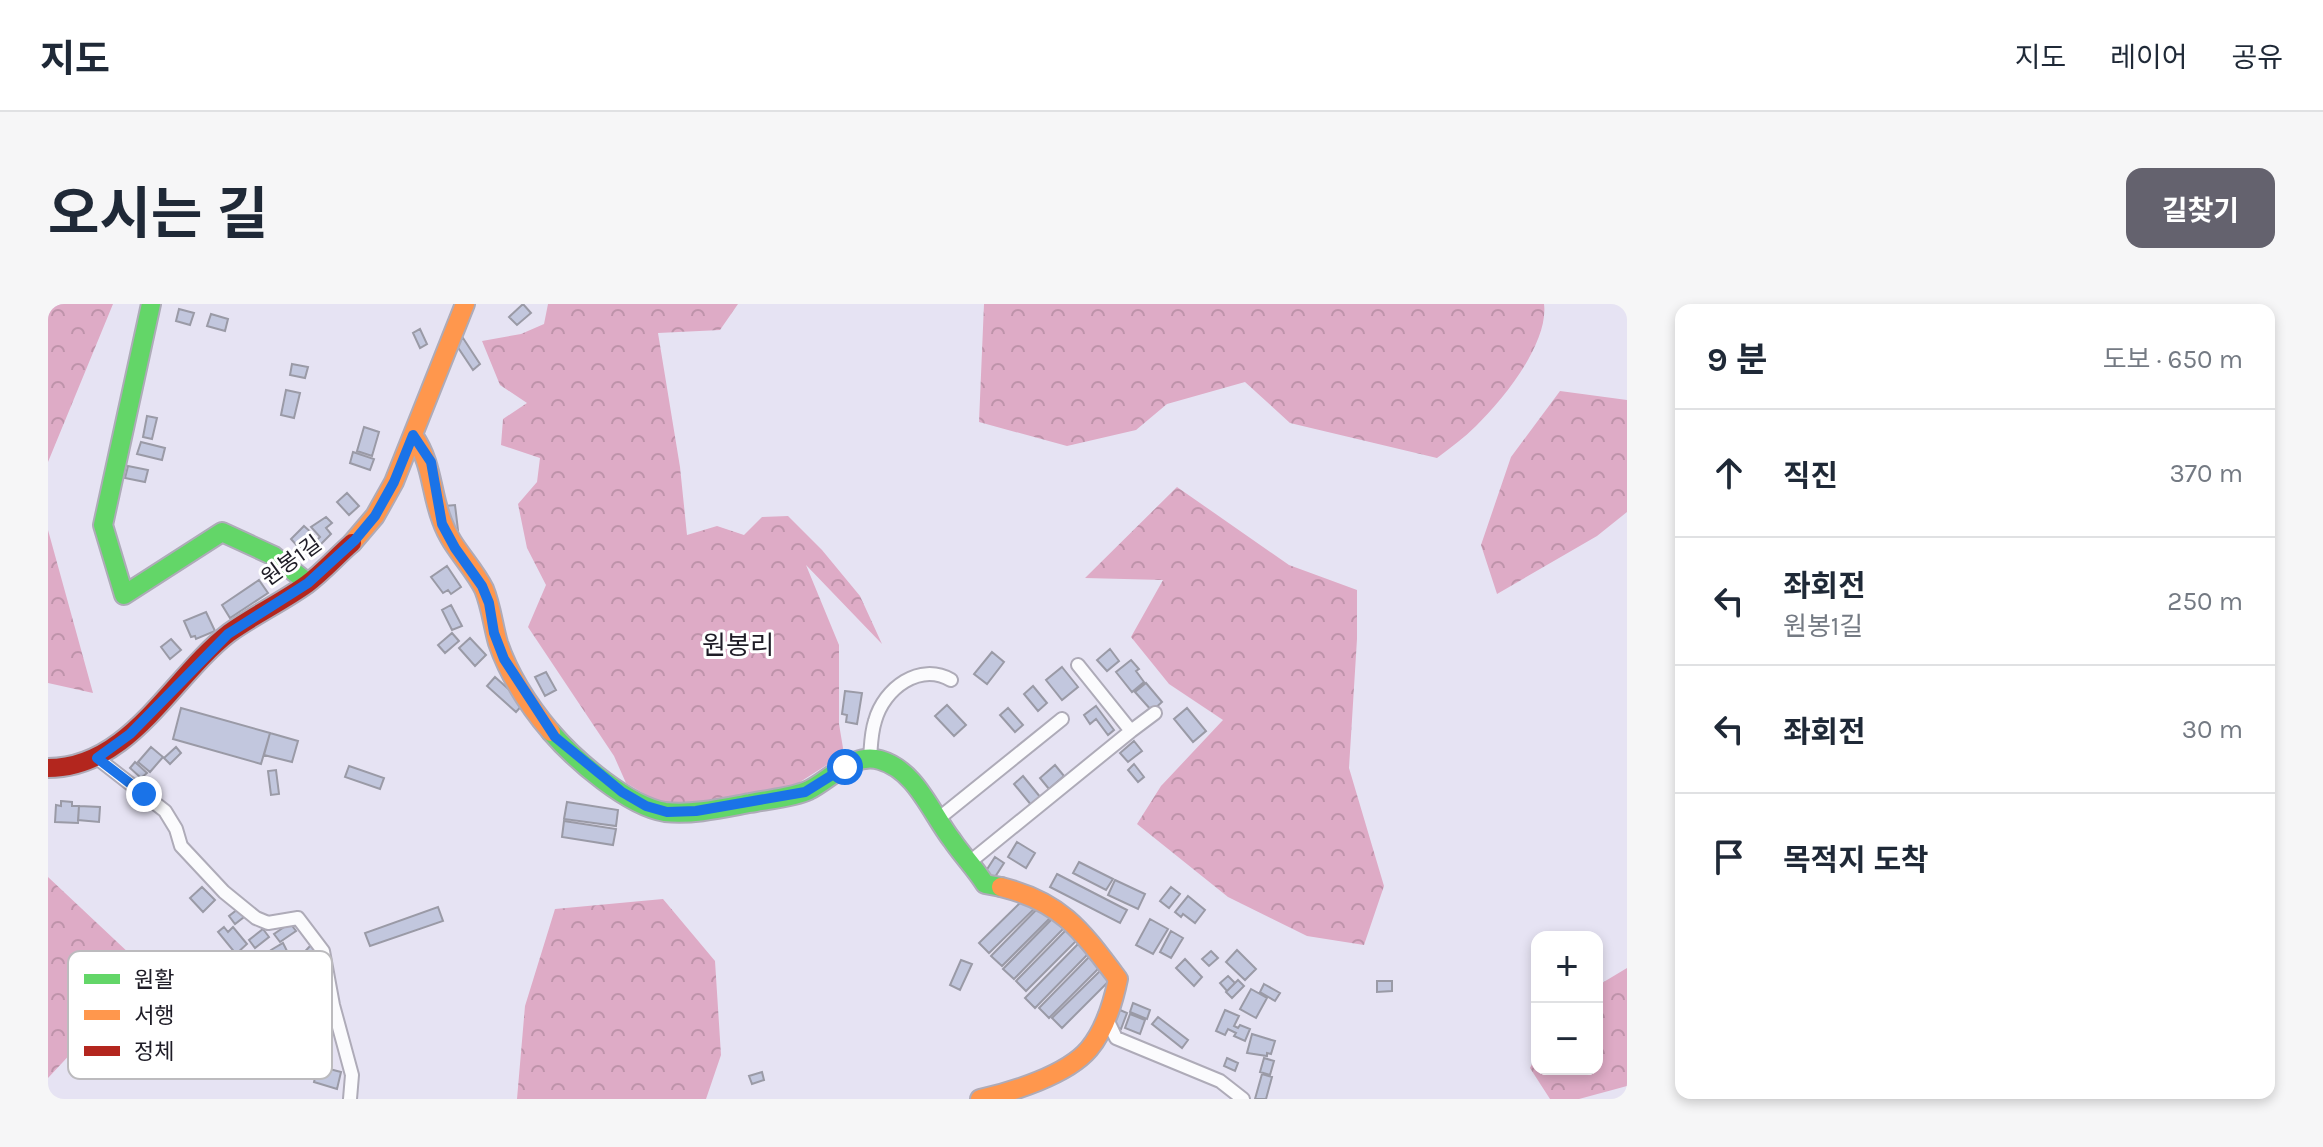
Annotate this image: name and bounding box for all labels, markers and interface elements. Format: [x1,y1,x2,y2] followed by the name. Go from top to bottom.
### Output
[40,37,110,82] text: 지도
[2015,41,2066,74] text: 지도
[2110,41,2187,74] text: 레이어
[2231,41,2283,74] text: 공유
[2126,168,2275,248] button: 길찾기
[48,182,268,247] text: 오시는 길
[1707,340,1768,380] text: 9 분
[2103,344,2243,375] text: 도보 · 650 m
[1707,451,1751,495] icon: ahead
[1783,458,1838,494] text: 직진
[2170,458,2243,489] text: 370 m
[256,530,327,591] street label: 원봉1길
[1783,568,1866,604] text: 좌회전
[1707,579,1751,623] icon: left
[2167,586,2243,617] text: 250 m
[1783,611,1863,642] text: 원봉1길
[702,630,774,661] district label: 원봉리
[1707,707,1751,751] icon: left
[1783,714,1866,750] text: 좌회전
[2182,714,2243,745] text: 30 m
[827,749,863,785] route start
[126,776,162,812] route end
[1707,835,1751,879] icon: arrive
[1783,842,1929,878] text: 목적지 도착
[1531,931,1603,1075] map controls
[1531,931,1603,1003] button: +
[68,951,332,1079] legend
[134,967,174,993] text: 원활
[134,1003,174,1029] text: 서행
[1531,1003,1603,1075] button: −
[134,1039,174,1065] text: 정체

